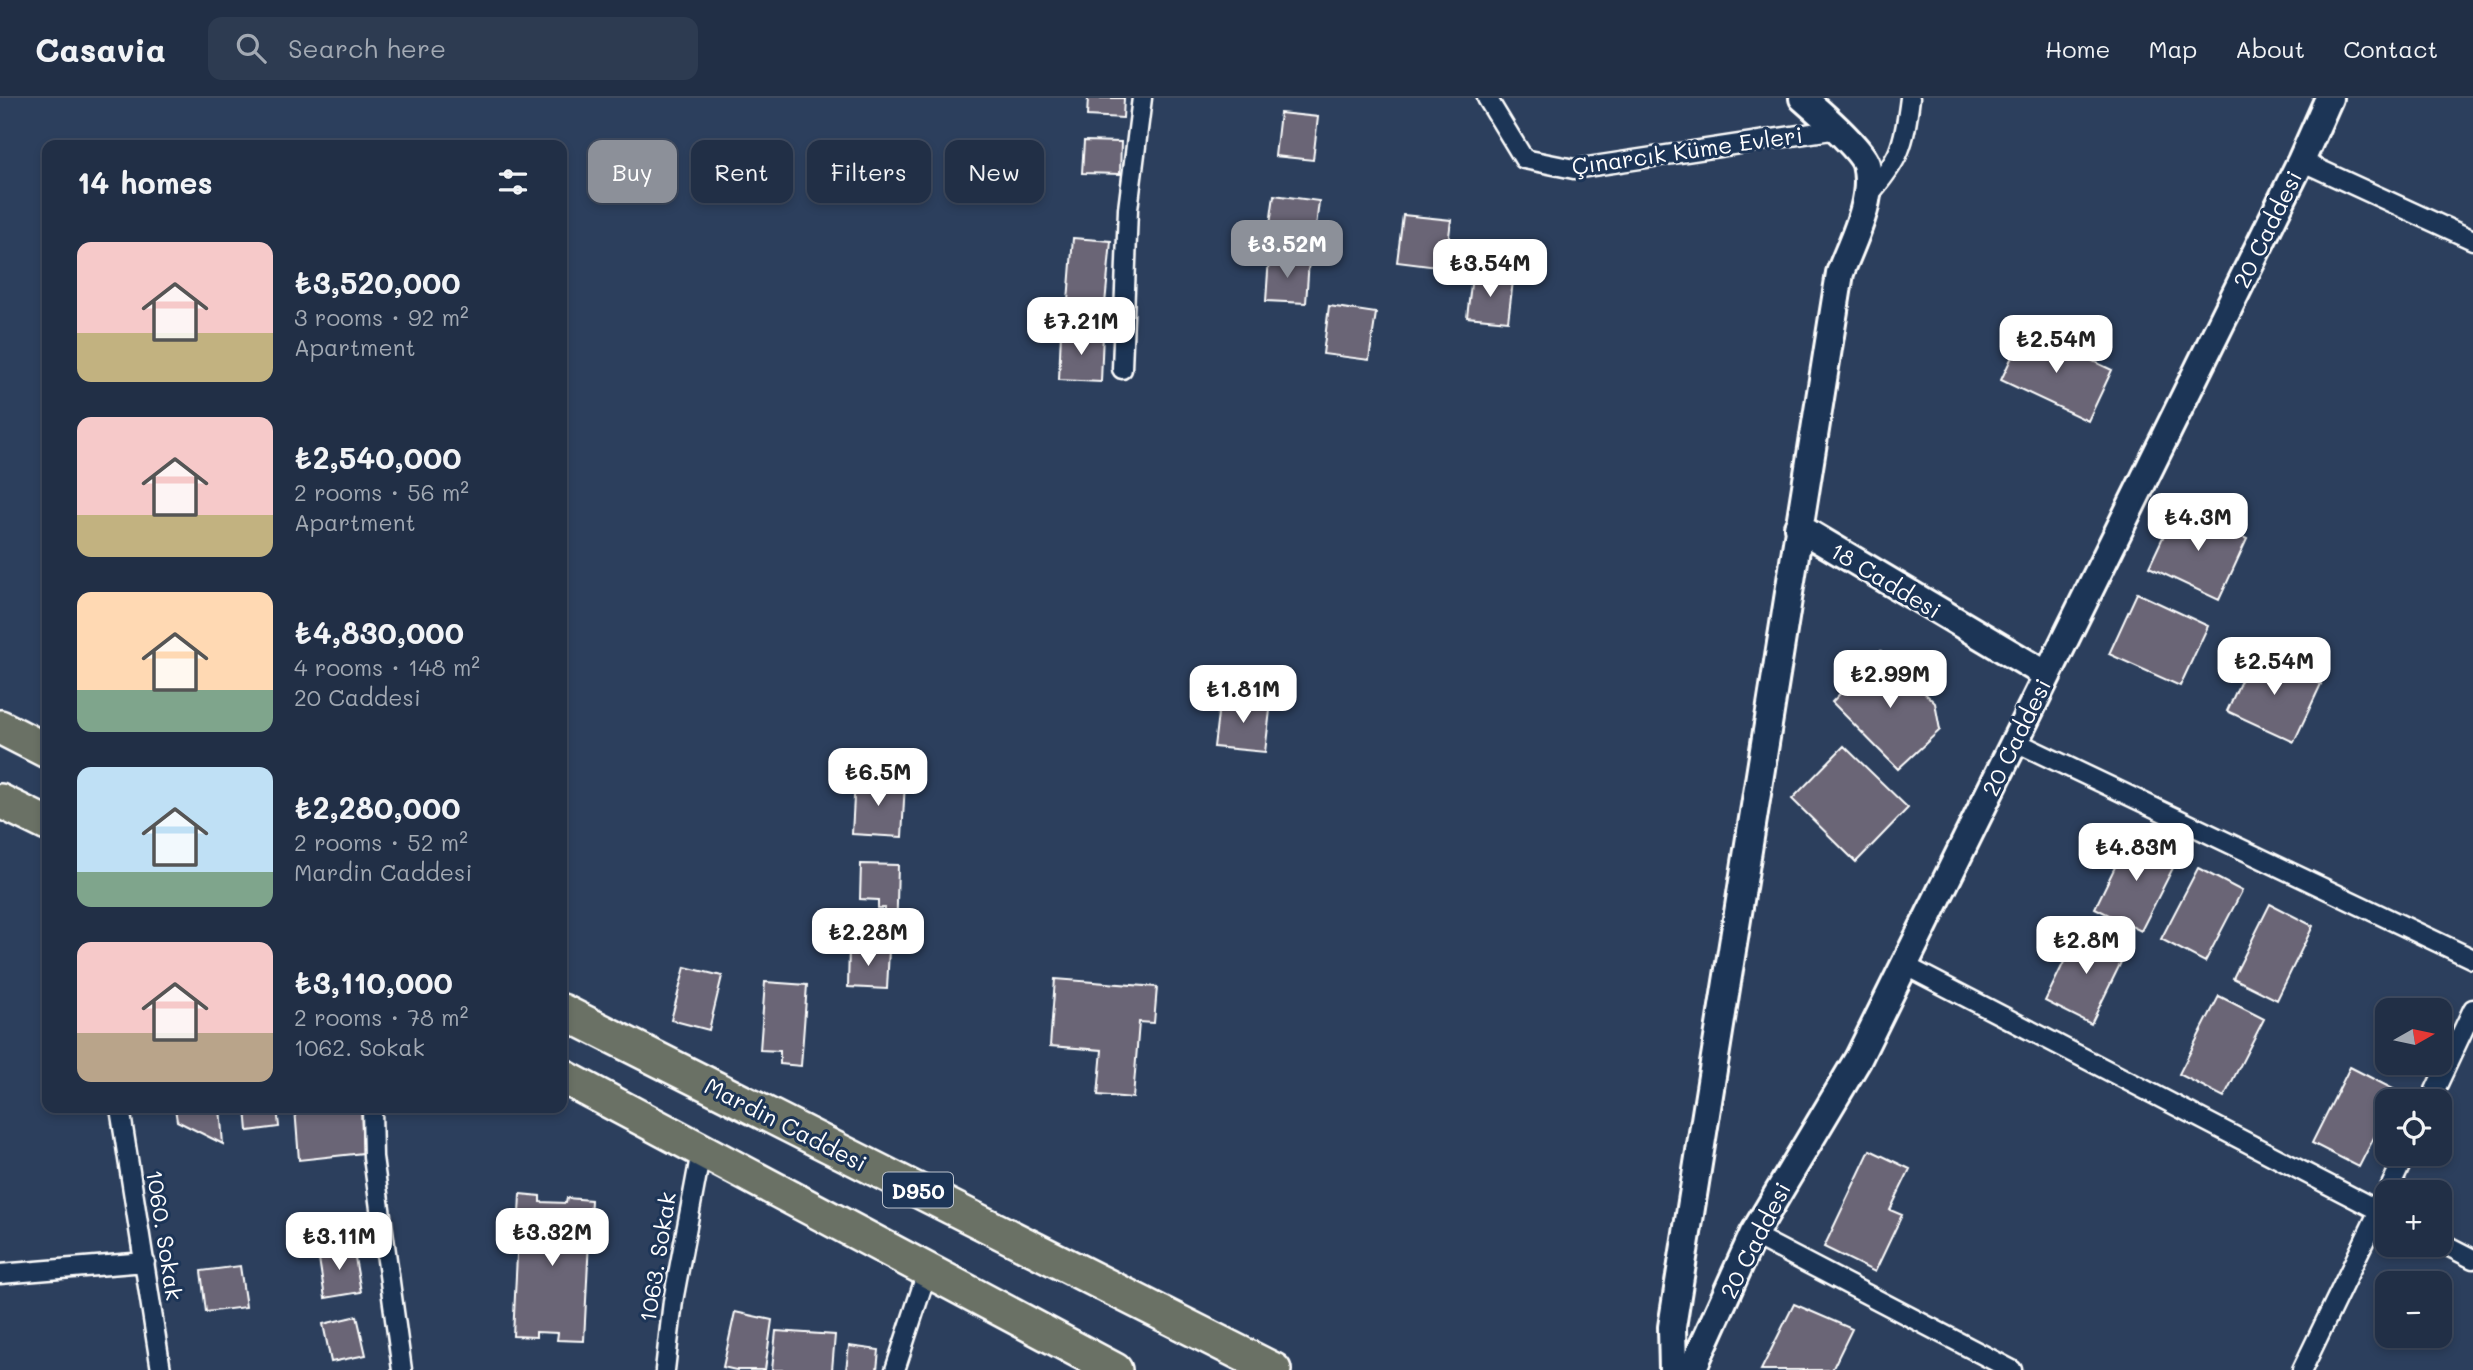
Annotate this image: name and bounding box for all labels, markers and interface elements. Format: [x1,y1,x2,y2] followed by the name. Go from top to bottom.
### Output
[208,17,698,80] search box
[35,27,166,70] text: Casavia
[232,29,270,67] icon: search
[288,31,446,65] text: Search here
[2045,33,2110,64] text: Home
[2148,33,2197,64] text: Map
[2235,33,2305,64] text: About
[2343,33,2438,64] text: Contact
[1570,119,1804,181] street label: Çınarcık Küme Evleri
[588,140,677,203] chip: Buy
[691,140,793,203] chip: Rent
[807,140,931,203] chip: Filters
[945,140,1044,203] chip: New
[77,162,213,202] text: 14 homes
[494,163,532,201] icon: filters
[2226,165,2308,293] street label: 20 Caddesi
[1230,220,1344,280] pin: ₺3.52M
[1247,228,1327,258] text: ₺3.52M
[1433,240,1547,299] pin: ₺3.54M
[1449,247,1531,277] text: ₺3.54M
[294,262,461,302] text: ₺3,520,000
[133,270,217,354] icon: home
[1024,298,1138,357] pin: ₺7.21M
[294,302,469,332] text: 3 rooms · 92 m²
[1043,305,1119,335] text: ₺7.21M
[1999,316,2113,375] pin: ₺2.54M
[2016,323,2096,353] text: ₺2.54M
[294,332,416,362] text: Apartment
[294,437,462,477] text: ₺2,540,000
[133,445,217,529] icon: home
[294,477,469,507] text: 2 rooms · 56 m²
[2149,494,2247,553] pin: ₺4.3M
[2164,501,2232,531] text: ₺4.3M
[294,507,416,537] text: Apartment
[1825,535,1947,625] street label: 18 Caddesi
[294,612,464,652] text: ₺4,830,000
[133,620,217,704] icon: home
[2217,638,2331,697] pin: ₺2.54M
[2234,645,2314,675] text: ₺2.54M
[1833,650,1947,710] pin: ₺2.99M
[294,652,480,682] text: 4 rooms · 148 m²
[1850,658,1930,688] text: ₺2.99M
[1186,666,1300,725] pin: ₺1.81M
[1206,673,1280,703] text: ₺1.81M
[1975,673,2057,801] street label: 20 Caddesi
[294,682,421,712] text: 20 Caddesi
[829,748,927,808] pin: ₺6.5M
[844,756,912,786] text: ₺6.5M
[294,787,460,827] text: ₺2,280,000
[133,795,217,879] icon: home
[2079,824,2193,883] pin: ₺4.83M
[294,827,468,857] text: 2 rooms · 52 m²
[2095,831,2177,861] text: ₺4.83M
[294,857,472,887] text: Mardin Caddesi
[811,908,925,968] pin: ₺2.28M
[828,916,908,946] text: ₺2.28M
[2037,916,2135,976] pin: ₺2.8M
[2052,924,2120,954] text: ₺2.8M
[294,962,453,1002] text: ₺3,110,000
[133,970,217,1054] icon: home
[2375,998,2452,1074] north arrow
[2375,998,2452,1348] map controls
[294,1002,468,1032] text: 2 rooms · 78 m²
[294,1032,425,1062] text: 1062. Sokak
[700,1070,872,1178] street label: Mardin Caddesi
[2375,1089,2452,1166] button: locate
[140,1167,190,1303] street label: 1060. Sokak
[883,1172,953,1208] road number: D950
[1713,1177,1797,1303] street label: 20 Caddesi
[2375,1180,2452,1257] button: +
[632,1190,682,1324] street label: 1063. Sokak
[495,1208,609,1268] pin: ₺3.32M
[282,1212,396,1272] pin: ₺3.11M
[512,1216,592,1246] text: ₺3.32M
[302,1220,376,1250] text: ₺3.11M
[2375,1271,2452,1348] button: −

